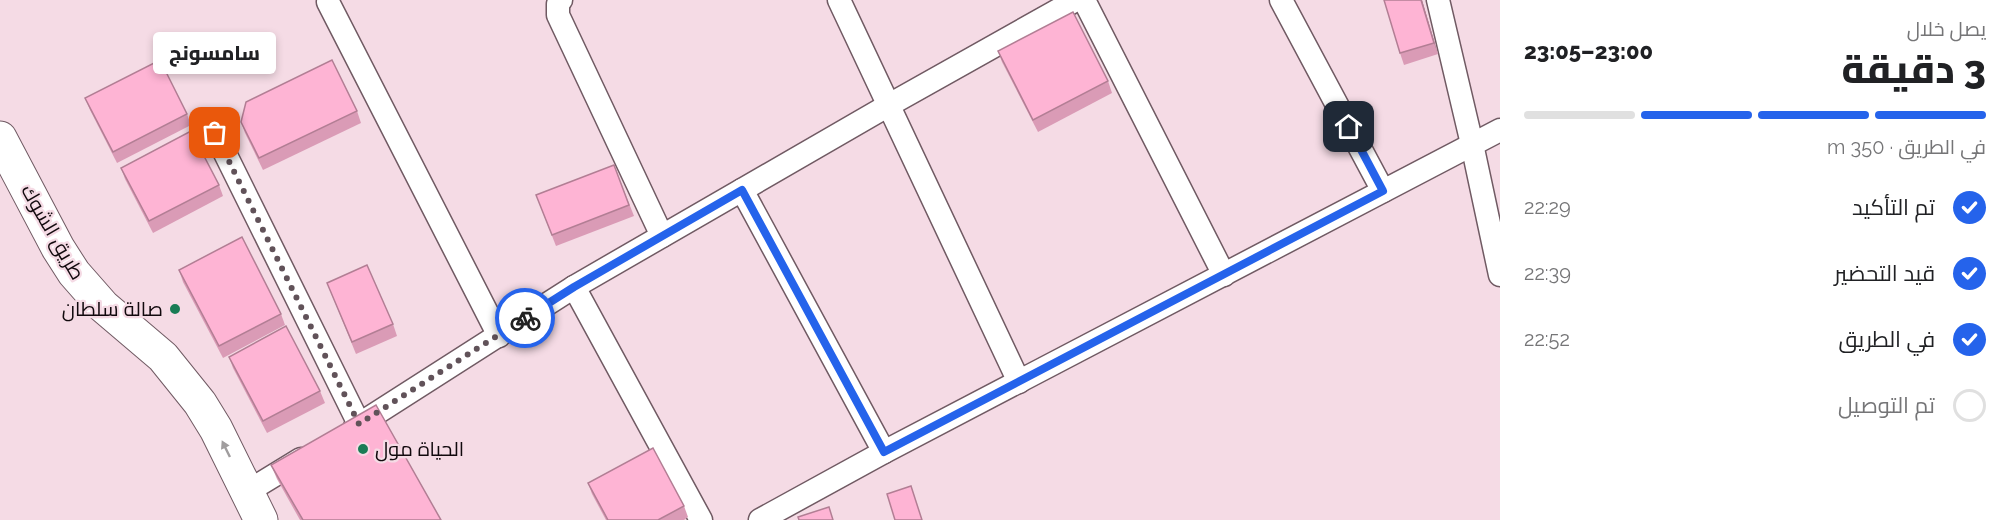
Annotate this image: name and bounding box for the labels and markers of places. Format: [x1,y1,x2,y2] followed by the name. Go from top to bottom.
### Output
[154,31,276,73] callout: سامسونج
[1323,101,1374,152] pin
[189,107,240,158] pin
[62,297,163,322] place label: صالة سلطان
[168,302,182,316] marker: صالة سلطان
[375,437,464,462] place label: الحياة مول
[356,442,370,456] marker: الحياة مول

